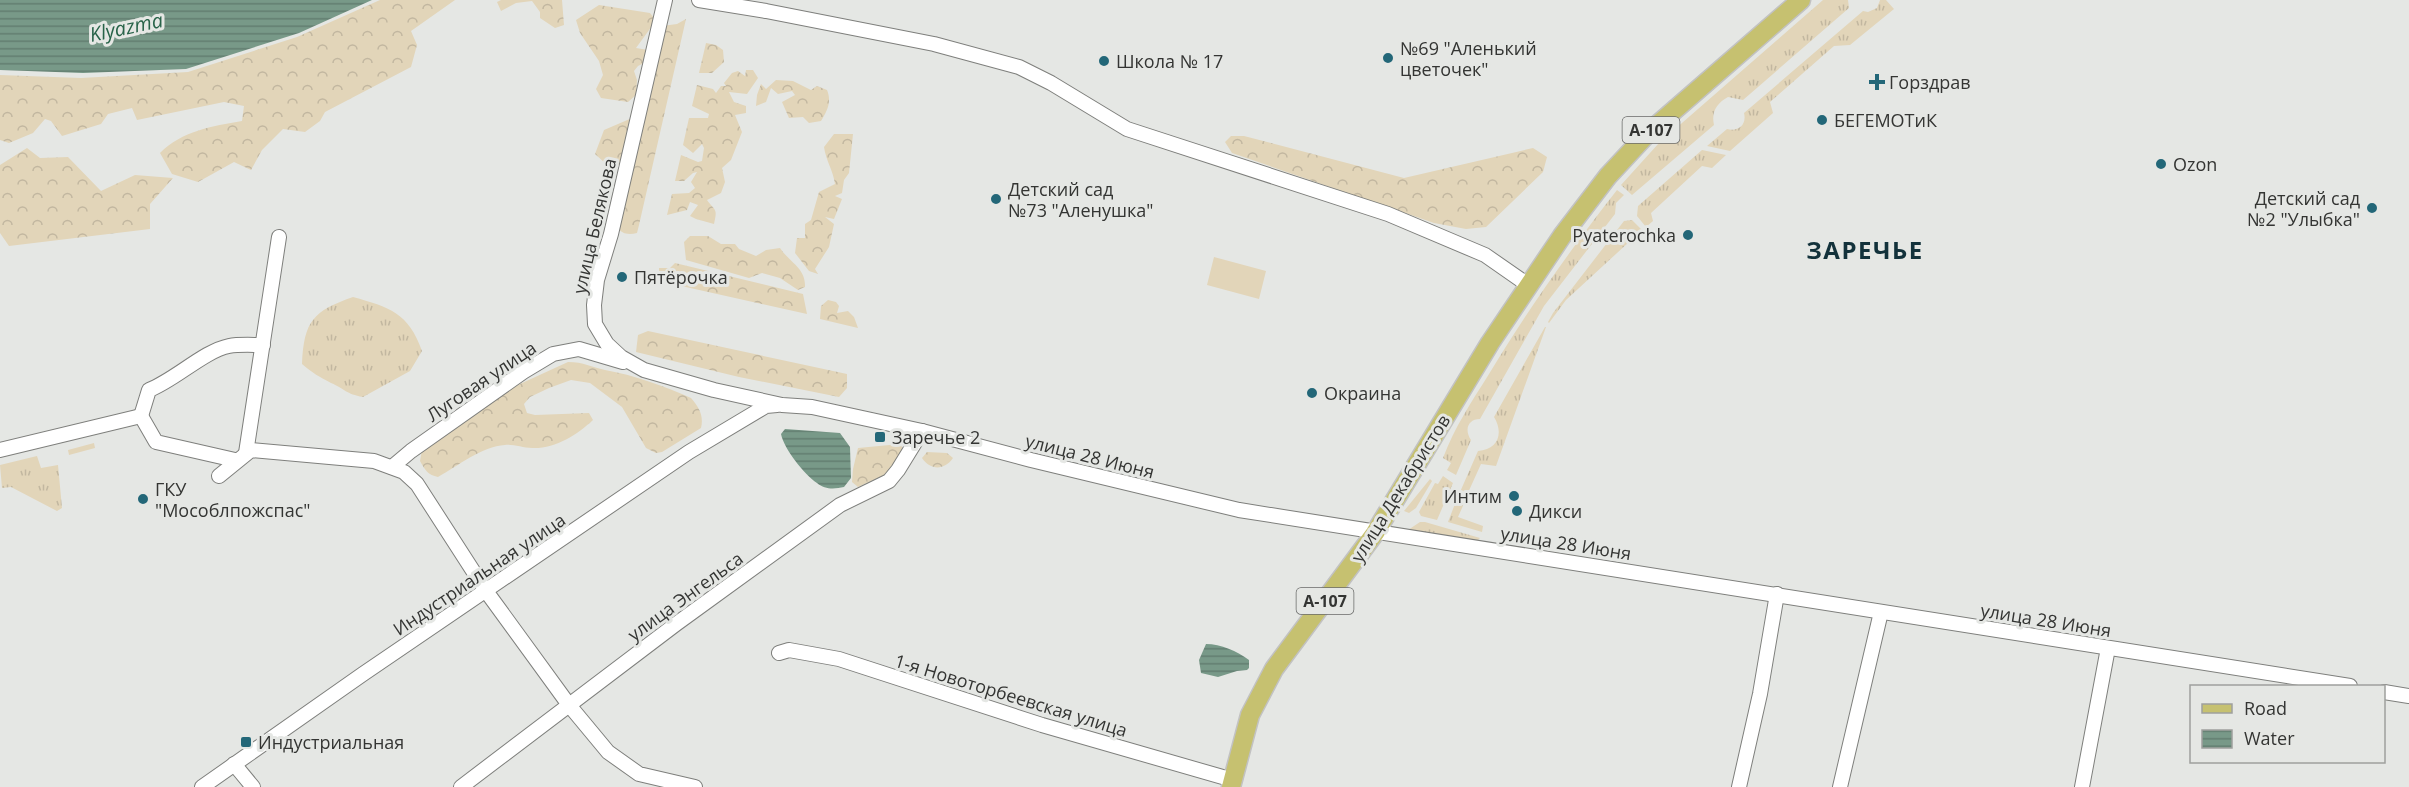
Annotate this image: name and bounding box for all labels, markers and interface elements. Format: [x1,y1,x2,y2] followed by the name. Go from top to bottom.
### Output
[87,6,165,48] water label: Klyazma
[1400,36,1537,81] place label: №69 "Аленький цветочек"
[1116,49,1223,73] place label: Школа № 17
[1381,51,1395,65] marker: №69 "Аленький цветочек"
[1097,54,1111,68] marker: Школа № 17
[1889,70,1971,94] place label: Горздрав
[1870,75,1884,89] marker: Горздрав
[1834,108,1937,132] place label: БЕГЕМОТиК
[1815,113,1829,127] marker: БЕГЕМОТиК
[1622,117,1680,143] road number: А-107
[2173,152,2217,176] place label: Ozon
[567,156,621,296] street label: улица Белякова
[2154,157,2168,171] marker: Ozon
[1008,177,1153,222] place label: Детский сад №73 "Аленушка"
[2247,186,2360,231] place label: Детский сад №2 "Улыбка"
[989,192,1003,206] marker: Детский сад №73 "Аленушка"
[2365,201,2379,215] marker: Детский сад №2 "Улыбка"
[1572,223,1676,247] place label: Pyaterochka
[1681,228,1695,242] marker: Pyaterochka
[1806,233,1924,266] district label: ЗАРЕЧЬЕ
[634,265,728,289] place label: Пятёрочка
[615,270,629,284] marker: Пятёрочка
[422,335,540,427] street label: Луговая улица
[1324,381,1401,405] place label: Окраина
[1305,386,1319,400] marker: Окраина
[1345,410,1455,566] street label: улица Декабристов
[892,425,980,449] place label: Заречье 2
[1023,428,1157,484] street label: улица 28 Июня
[873,430,887,444] marker: Заречье 2
[155,477,310,522] place label: ГКУ "Мособлпожспас"
[1444,484,1502,508] place label: Интим
[1507,489,1521,503] marker: Интим
[136,492,150,506] marker: ГКУ "Мособлпожспас"
[1529,499,1582,523] place label: Дикси
[1510,504,1524,518] marker: Дикси
[388,507,570,641] street label: Индустриальная улица
[1499,521,1633,565] street label: улица 28 Июня
[623,546,747,646] street label: улица Энгельса
[1296,588,1354,614] road number: А-107
[1979,598,2113,642] street label: улица 28 Июня
[892,648,1130,742] street label: 1-я Новоторбеевская улица
[2190,685,2385,763] legend
[2244,696,2287,720] text: Road
[2244,726,2295,750] text: Water
[258,730,404,754] place label: Индустриальная
[239,735,253,749] marker: Индустриальная

